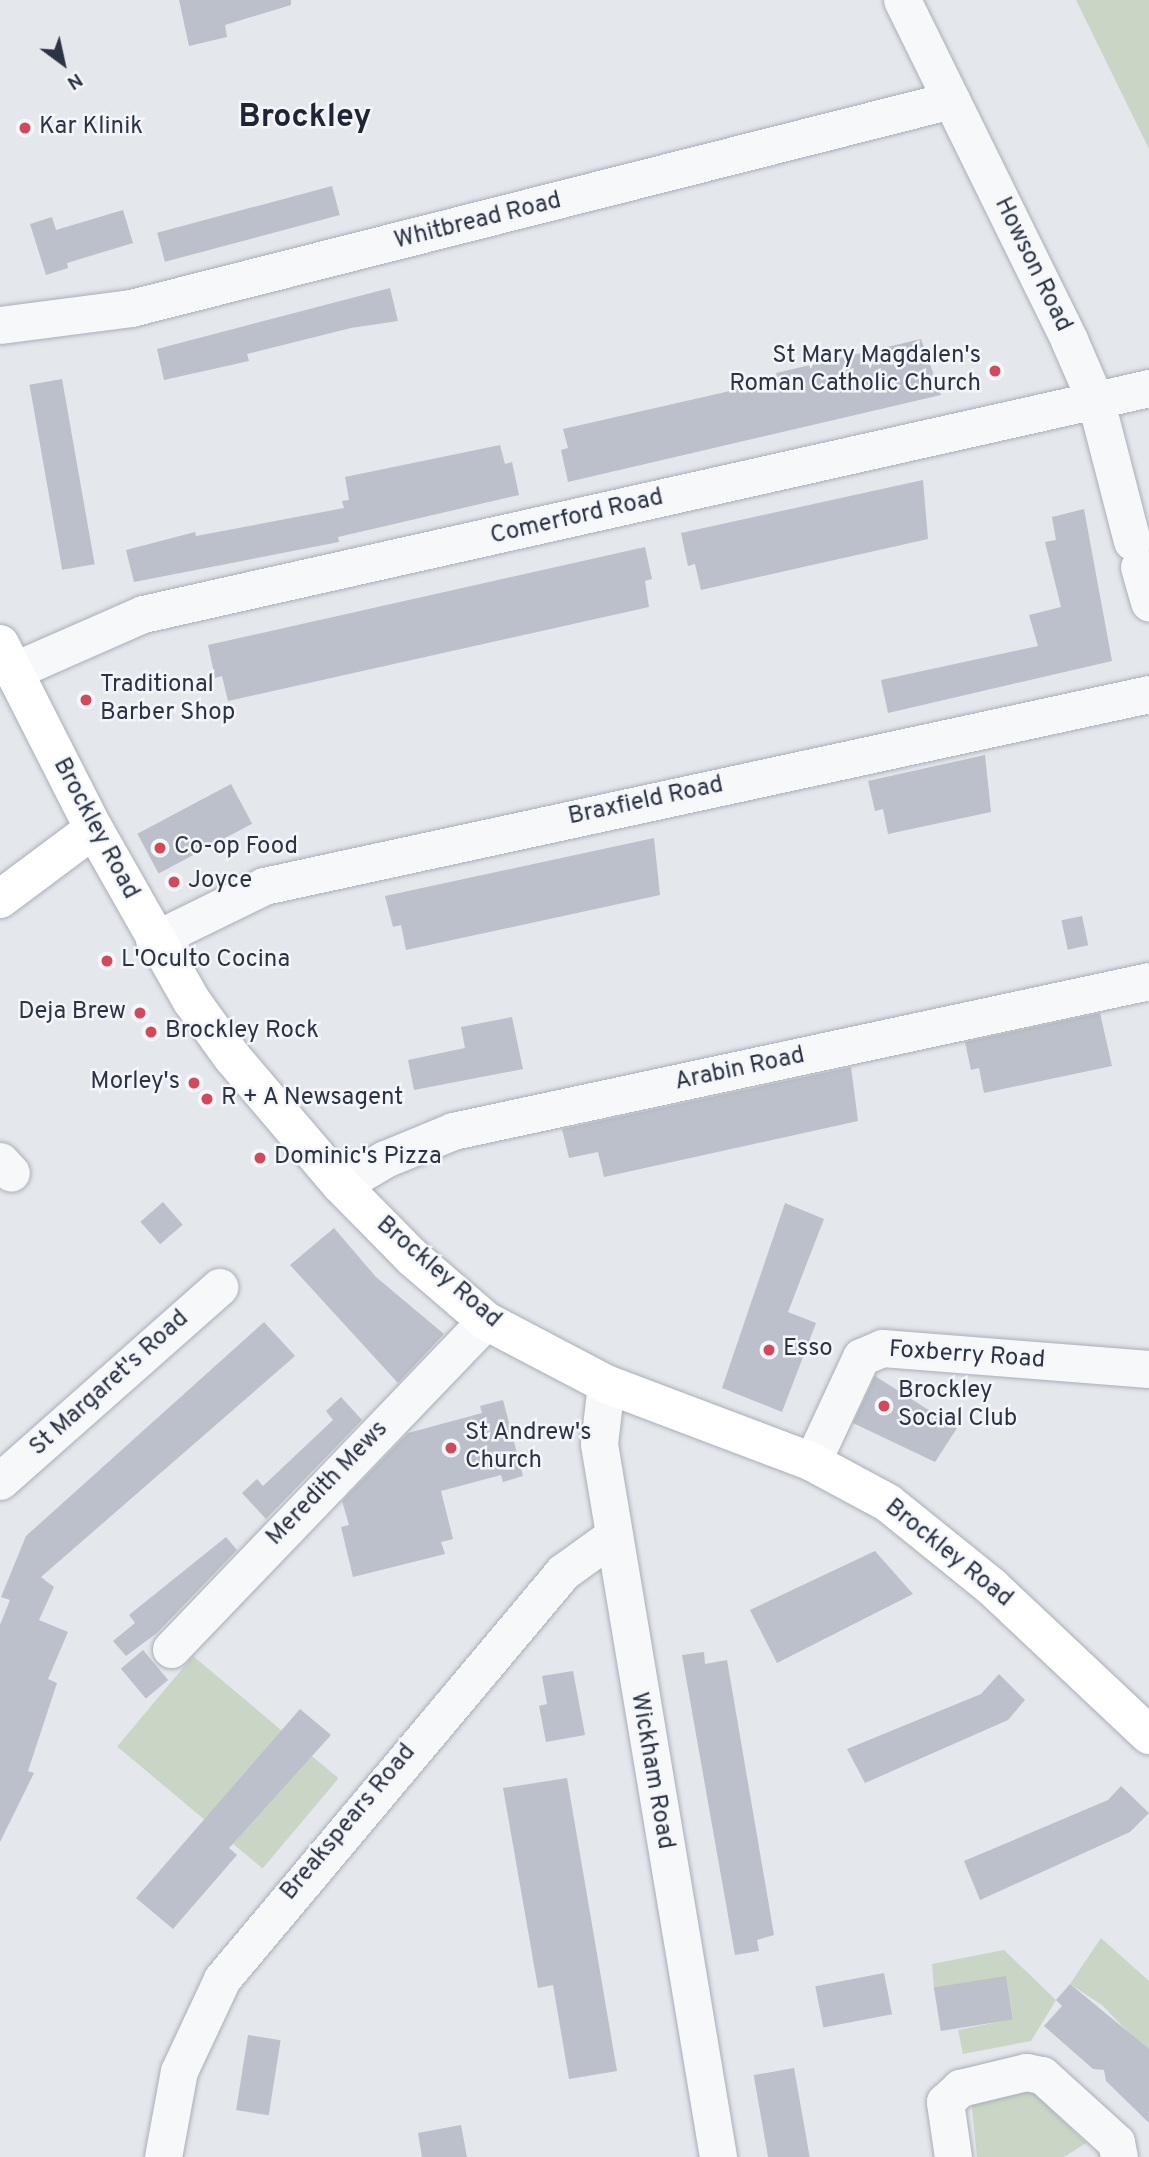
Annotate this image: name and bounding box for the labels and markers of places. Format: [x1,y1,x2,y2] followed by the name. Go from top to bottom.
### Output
[39,114,143,142] place label: Kar Klinik
[17,120,33,136] marker: Kar Klinik
[729,343,981,399] place label: St Mary Magdalen's Roman Catholic Church
[987,363,1003,379] marker: St Mary Magdalen's Roman Catholic Church
[100,672,235,728] place label: Traditional Barber Shop
[78,692,94,708] marker: Traditional Barber Shop
[174,834,298,862] place label: Co-op Food
[152,840,168,856] marker: Co-op Food
[188,868,252,896] place label: Joyce
[166,874,182,890] marker: Joyce
[121,947,290,975] place label: L'Oculto Cocina
[99,953,115,969] marker: L'Oculto Cocina
[18,999,126,1027] place label: Deja Brew
[132,1005,148,1021] marker: Deja Brew
[165,1018,319,1046] place label: Brockley Rock
[143,1024,159,1040] marker: Brockley Rock
[90,1069,180,1097] place label: Morley's
[186,1075,202,1091] marker: Morley's
[221,1085,405,1113] place label: R + A Newsagent
[199,1091,215,1107] marker: R + A Newsagent
[274,1144,442,1172] place label: Dominic's Pizza
[252,1150,268,1166] marker: Dominic's Pizza
[783,1336,833,1364] place label: Esso
[761,1342,777,1358] marker: Esso
[898,1378,1017,1434] place label: Brockley Social Club
[876,1398,892,1414] marker: Brockley Social Club
[465,1420,592,1476] place label: St Andrew's Church
[443,1440,459,1456] marker: St Andrew's Church

